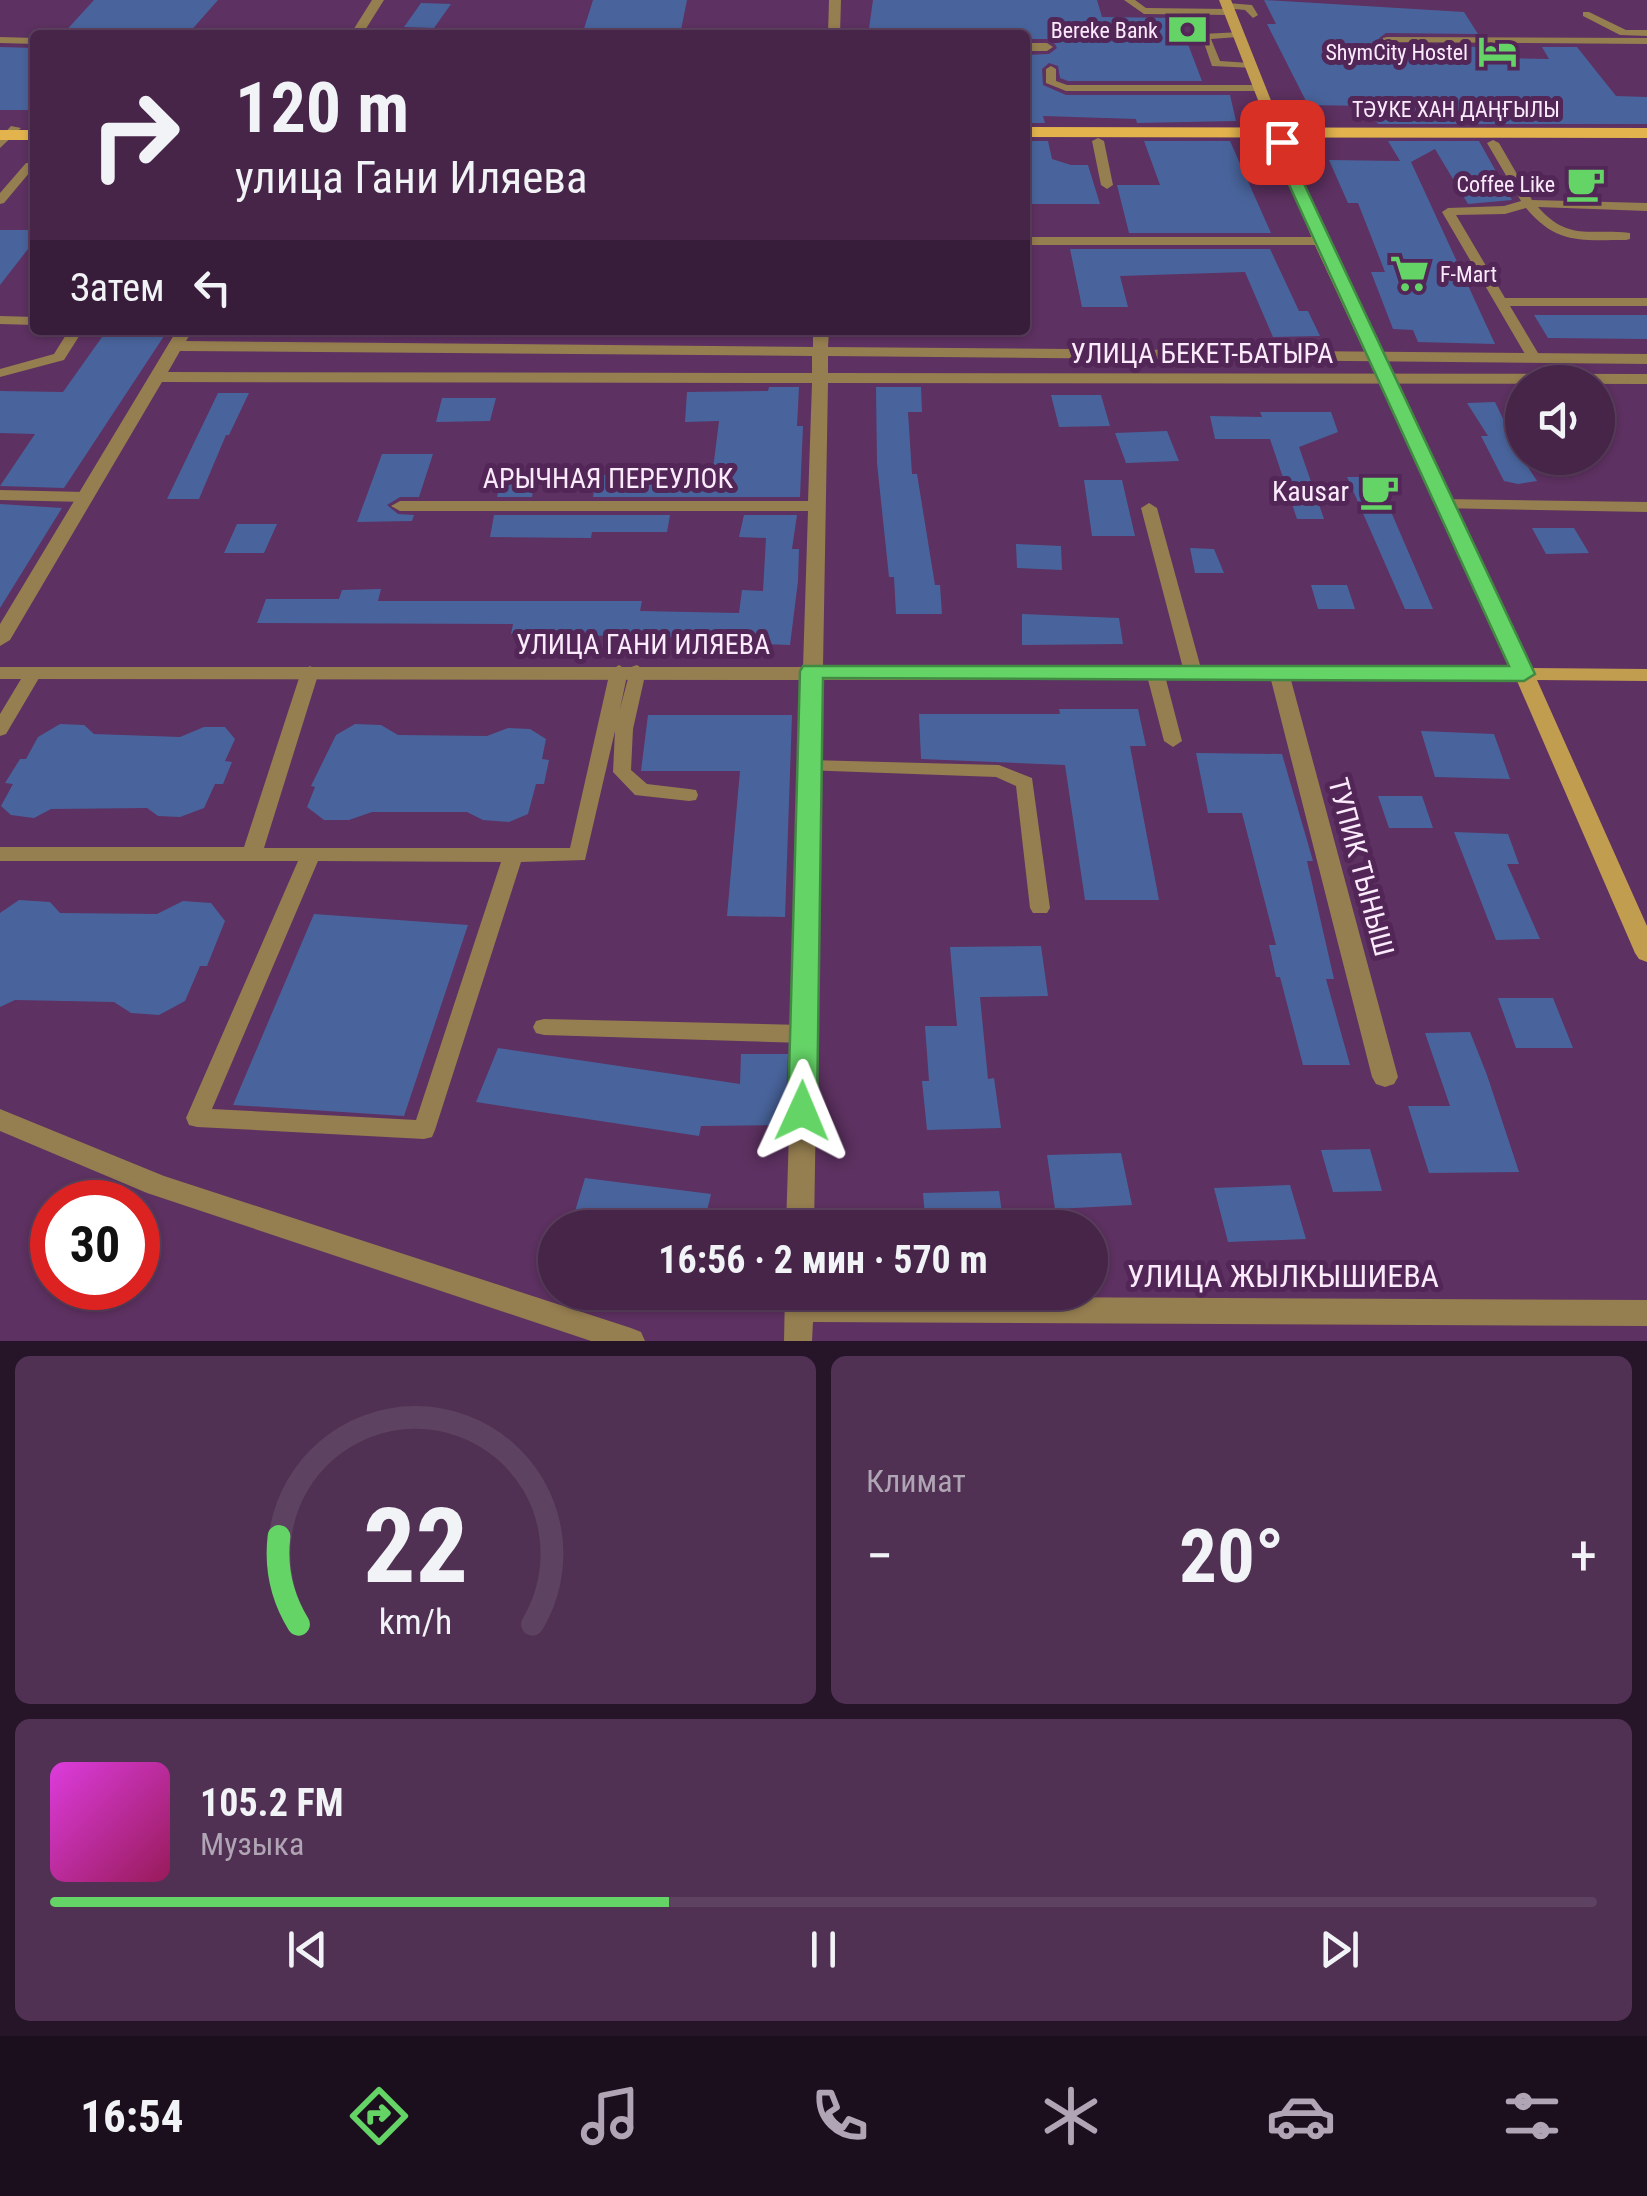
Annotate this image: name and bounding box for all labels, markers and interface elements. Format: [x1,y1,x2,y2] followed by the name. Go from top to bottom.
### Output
[1167,9,1209,51] bank icon: Bereke Bank
[1051,18,1158,43] place label: Bereke Bank
[1477,31,1519,73] hotel icon: ShymCity Hostel
[1325,40,1468,65] place label: ShymCity Hostel
[235,67,409,149] text: 120 m
[70,70,200,200] icon: right
[1352,97,1560,122] street label: ТӘУКЕ ХАН ДАҢҒЫЛЫ
[1240,100,1325,185] pin
[1255,115,1310,170] icon: arrive
[235,151,587,204] text: улица Гани Иляева
[1564,163,1606,205] cafe icon: Coffee Like
[1457,172,1555,197] place label: Coffee Like
[1389,253,1431,295] supermarket icon: F-Mart
[185,260,240,315] icon: left
[1440,262,1497,287] place label: F-Mart
[70,266,165,310] text: Затем
[1071,337,1333,370] street label: УЛИЦА БЕКЕТ-БАТЫРА
[1505,365,1615,475] map controls
[1505,365,1615,475] button: sound
[483,462,733,495] street label: АРЫЧНАЯ ПЕРЕУЛОК
[1358,470,1400,512] cafe icon: Kausar
[1272,475,1349,508] place label: Kausar
[516,628,770,661] street label: УЛИЦА ГАНИ ИЛЯЕВА
[1321,774,1401,960] street label: ТУПИК ТЫНЫШ
[750,1059,854,1163] position arrow
[30,1180,160,1310] speed limit sign: 30
[658,1238,988,1282] text: 16:56 · 2 мин · 570 m
[1127,1257,1439,1295] street label: УЛИЦА ЖЫЛКЫШИЕВА
[866,1462,966,1500] text: Климат
[363,1486,468,1607] text: 22
[1179,1512,1284,1600] text: 20°
[866,1524,894,1588] text: −
[1570,1524,1597,1588] text: +
[379,1601,452,1643] text: km/h
[200,1781,344,1825] text: 105.2 FM
[200,1825,304,1863] text: Музыка
[280,1922,335,1977] icon: previous
[796,1922,851,1977] icon: pause
[1312,1922,1367,1977] icon: next
[344,2081,414,2151] icon: directions
[575,2081,645,2151] icon: music
[805,2081,875,2151] icon: phone
[1036,2081,1106,2151] icon: climate
[1266,2081,1336,2151] icon: car
[1497,2081,1567,2151] icon: filters
[80,2090,184,2143] text: 16:54

